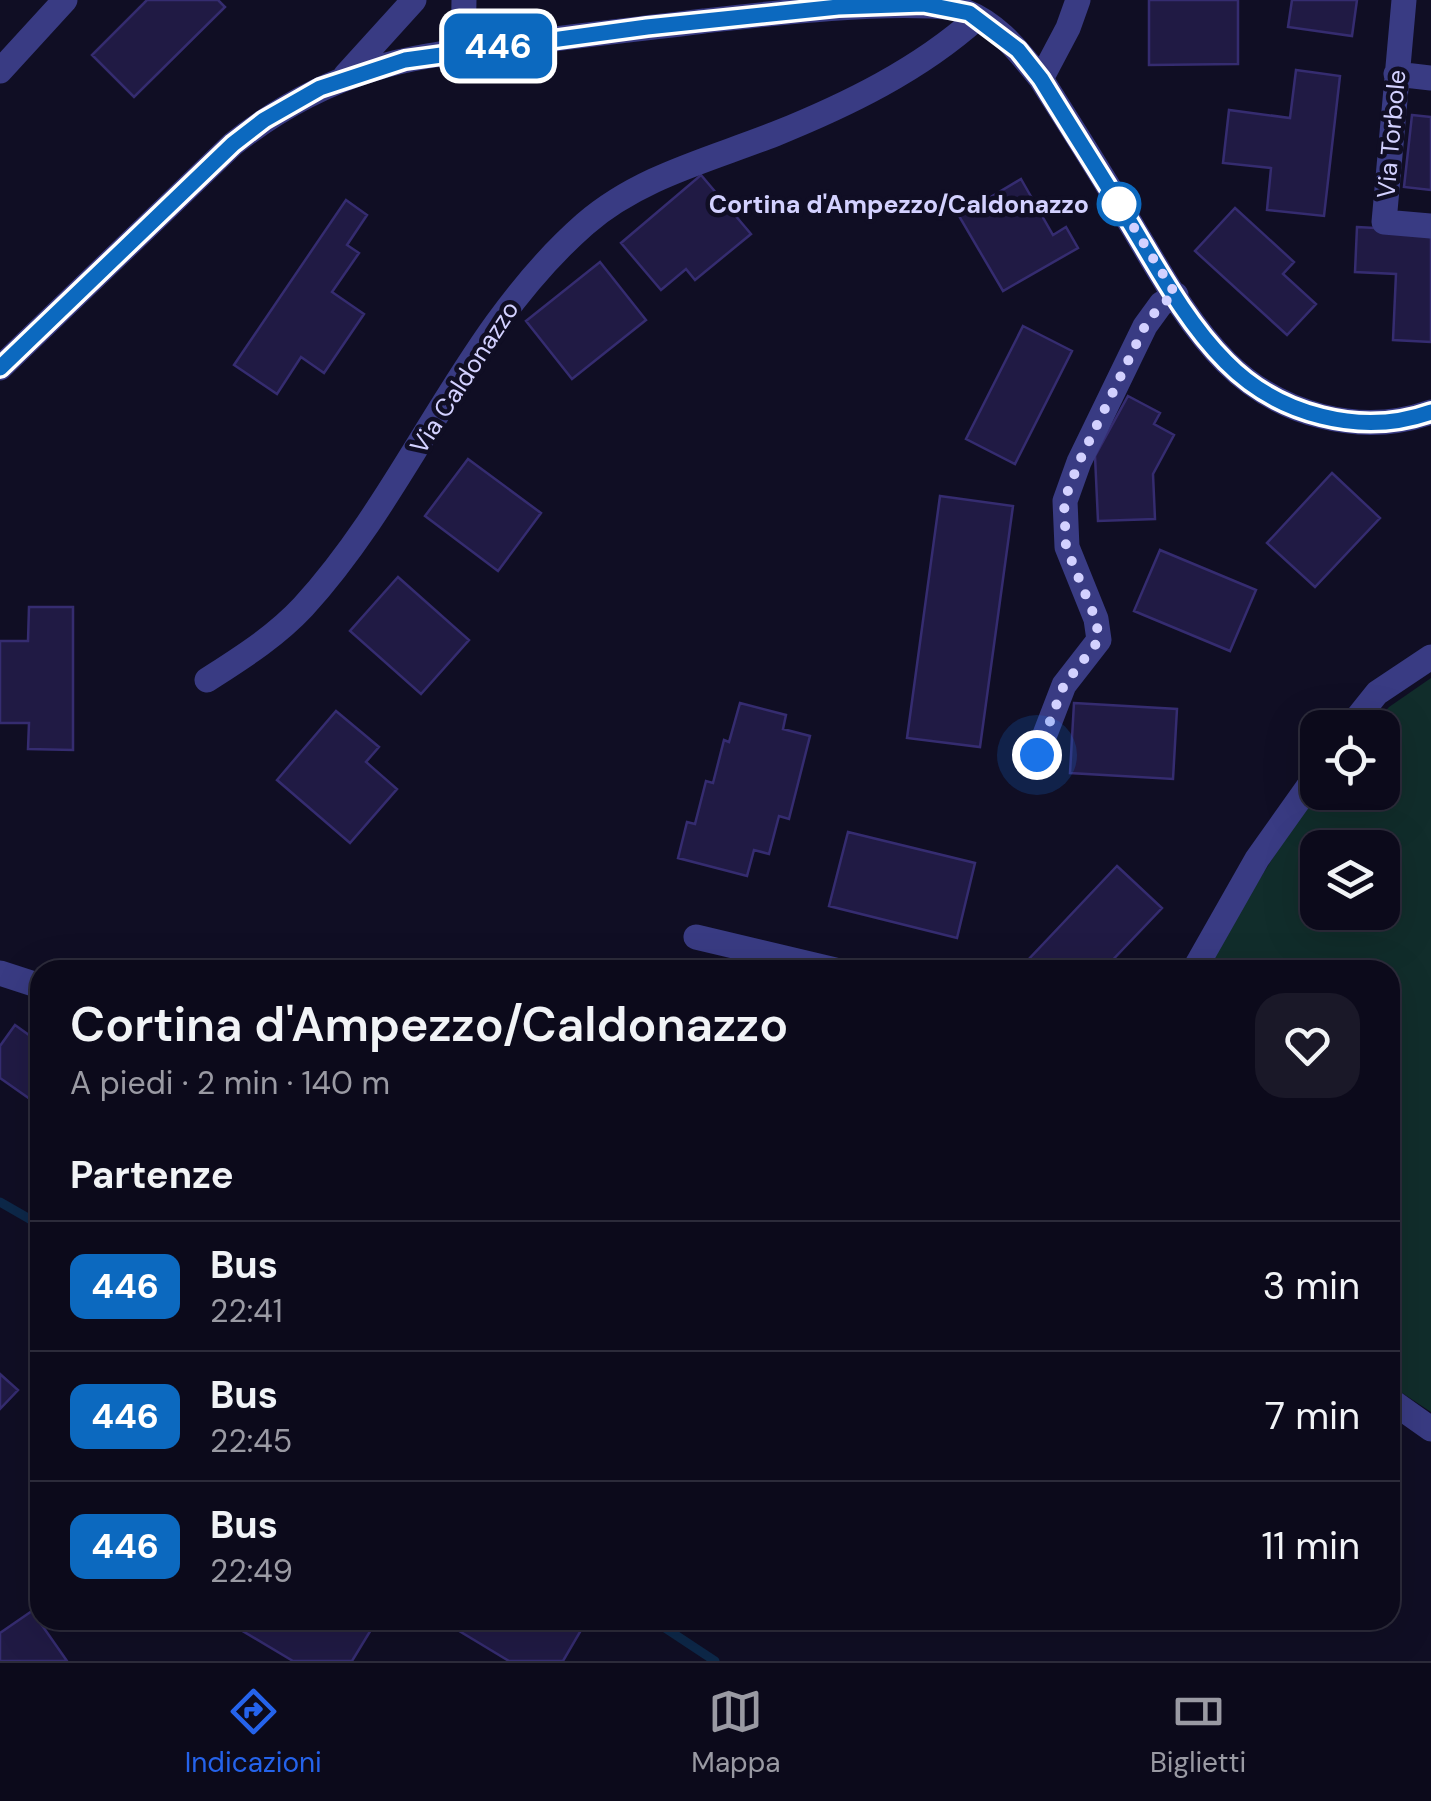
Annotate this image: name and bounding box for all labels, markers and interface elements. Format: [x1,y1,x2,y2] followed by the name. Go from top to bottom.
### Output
[440,13,556,78] line badge: 446
[464,23,532,69] text: 446
[1369,68,1414,200] street label: Via Torbole
[1098,183,1140,225] marker: Cortina d'Ampezzo/Caldonazzo
[709,188,1089,221] place label: Cortina d'Ampezzo/Caldonazzo
[403,294,526,460] street label: Via Caldonazzo
[1300,710,1400,930] map controls
[1300,710,1400,810] button: locate
[1012,730,1062,780] your location
[1300,830,1400,930] button: layers
[70,993,788,1056] text: Cortina d'Ampezzo/Caldonazzo
[1255,993,1360,1098] button: heart
[70,1062,390,1104] text: A piedi · 2 min · 140 m
[70,1150,234,1200] text: Partenze
[210,1240,278,1290] text: Bus
[1263,1261,1360,1311] text: 3 min
[91,1263,159,1309] text: 446
[210,1290,283,1332] text: 22:41
[210,1370,278,1420] text: Bus
[1265,1391,1360,1441] text: 7 min
[91,1393,159,1439] text: 446
[210,1420,292,1462] text: 22:45
[210,1500,278,1550] text: Bus
[1261,1521,1360,1571] text: 11 min
[91,1523,159,1569] text: 446
[210,1550,293,1592] text: 22:49
[185,1684,322,1781] tab: Indicazioni
[691,1684,780,1781] tab: Mappa
[1150,1684,1246,1781] tab: Biglietti

